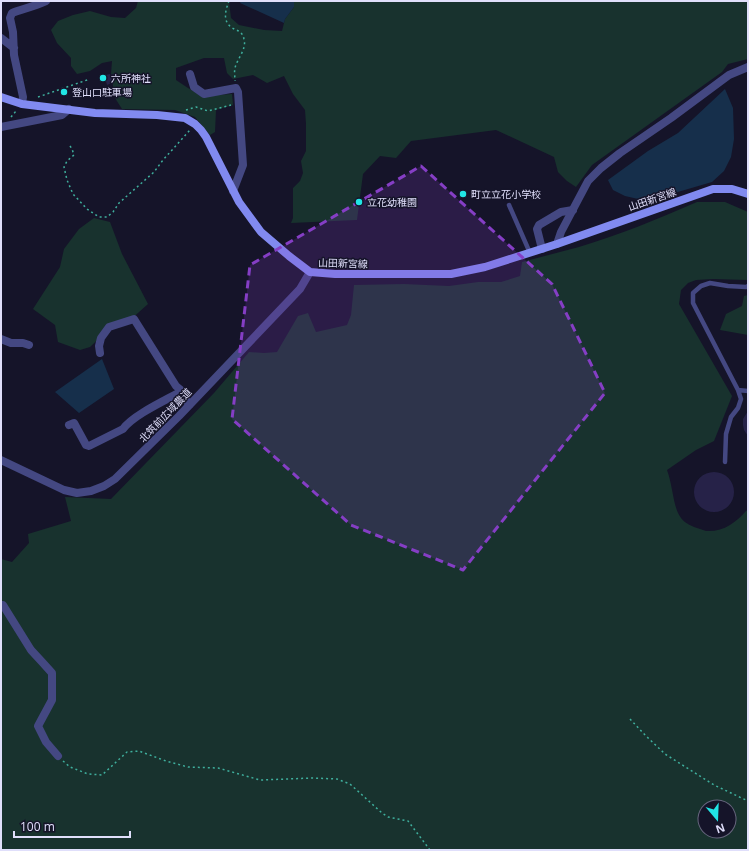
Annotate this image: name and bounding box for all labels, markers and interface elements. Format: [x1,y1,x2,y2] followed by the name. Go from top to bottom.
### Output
[111,71,151,85] place label: 六所神社
[98,73,108,83] marker: 六所神社
[72,85,132,99] place label: 登山口駐車場
[59,87,69,97] marker: 登山口駐車場
[626,184,678,214] street label: 山田新宮線
[471,187,541,201] place label: 町立立花小学校
[458,189,468,199] marker: 町立立花小学校
[367,195,417,209] place label: 立花幼稚園
[354,197,364,207] marker: 立花幼稚園
[318,255,368,271] street label: 山田新宮線
[136,385,194,445] street label: 北筑前広域農道
[697,799,737,839] north arrow
[14,813,130,839] scale bar
[20,818,55,835] text: 100 m
[714,820,727,837] text: N

